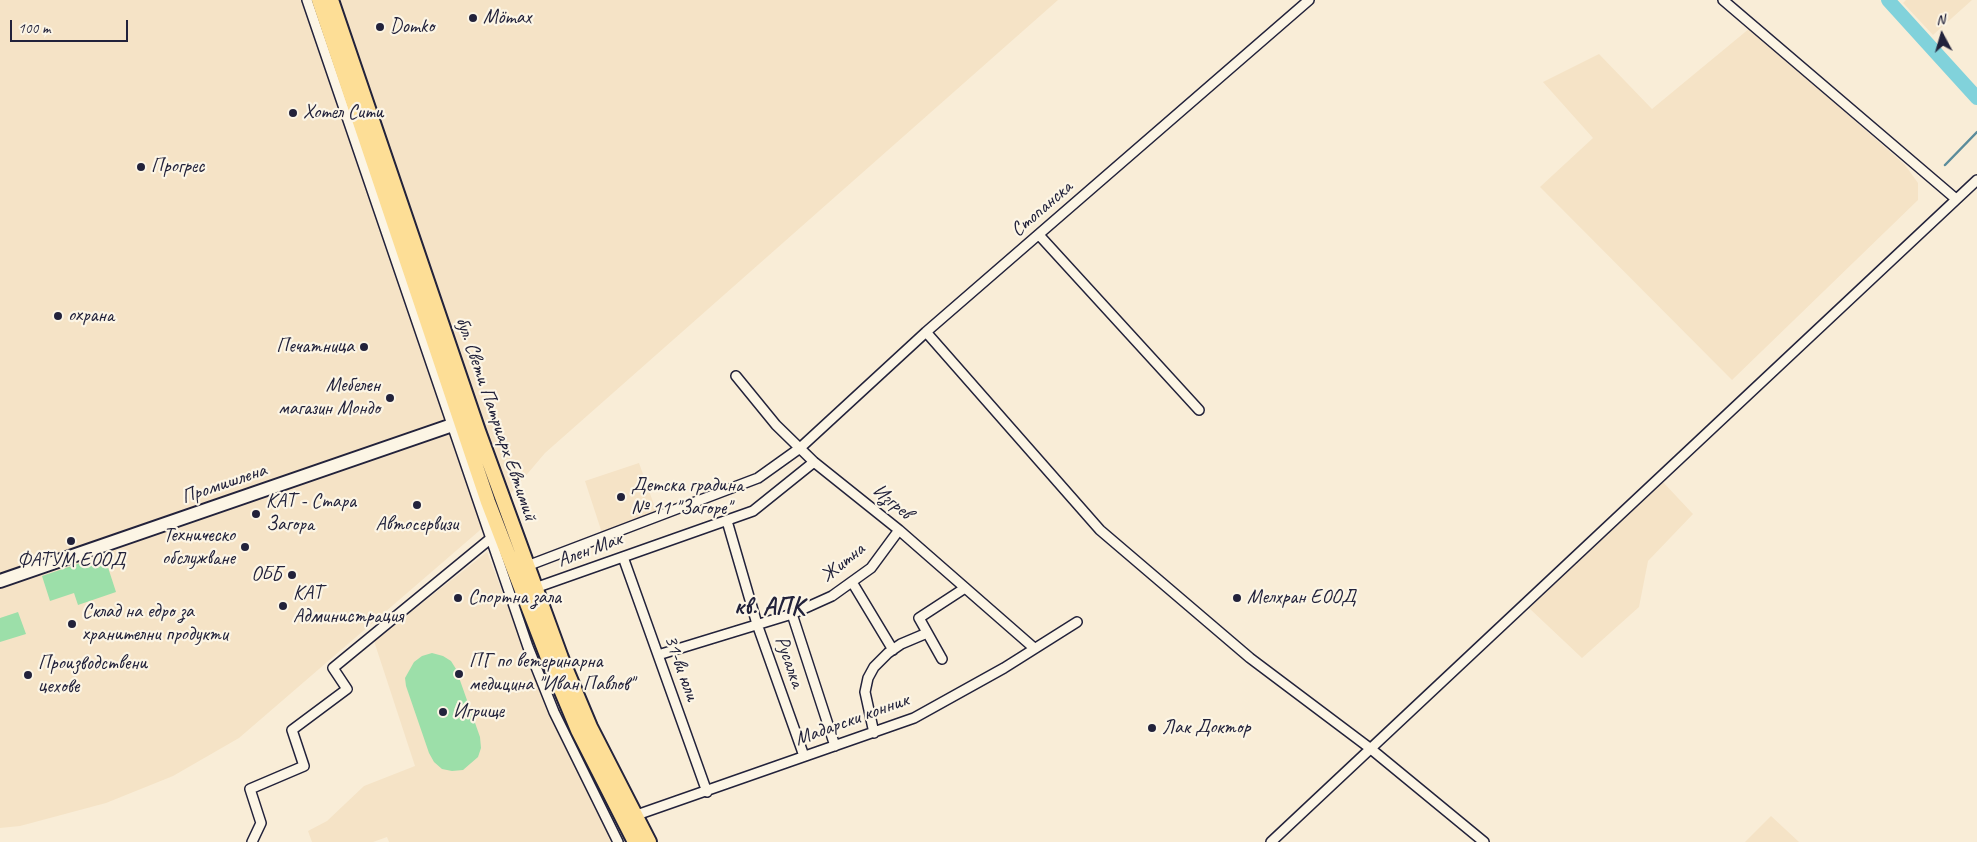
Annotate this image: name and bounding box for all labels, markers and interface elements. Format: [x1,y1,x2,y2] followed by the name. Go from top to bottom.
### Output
[483,6,531,30] place label: Mömax
[12,10,130,42] scale bar
[1917,10,1967,60] north arrow
[1935,11,1946,28] text: N
[467,12,479,24] marker: Mömax
[390,15,434,39] place label: Domko
[18,19,50,38] text: 100 m
[374,21,386,33] marker: Domko
[303,101,383,125] place label: Хотел Сити
[287,107,299,119] marker: Хотел Сити
[151,155,204,179] place label: Прогрес
[135,161,147,173] marker: Прогрес
[1006,176,1078,242] street label: Стопанска
[68,304,114,328] place label: охрана
[52,310,64,322] marker: охрана
[450,314,542,524] street label: бул. Свети Патриарх Евтимий
[276,335,354,359] place label: Печатница
[358,341,370,353] marker: Печатница
[278,374,380,421] place label: Мебелен магазин Мондо
[384,392,396,404] marker: Мебелен магазин Мондо
[178,458,270,510] street label: Промишлена
[631,474,743,521] place label: Детска градина № 11 "Загоре"
[867,479,917,525] street label: Изгрев
[266,490,356,537] place label: КАТ - Стара Загора
[615,491,627,503] marker: Детска градина № 11 "Загоре"
[411,499,423,511] marker: Автосервизи
[250,508,262,520] marker: КАТ - Стара Загора
[376,513,458,537] place label: Автосервизи
[162,524,235,571] place label: Техническо обслужване
[554,527,626,573] street label: Ален Мак
[65,535,77,547] marker: ФАТУМ ЕООД
[816,538,870,588] street label: Житна
[239,541,251,553] marker: Техническо обслужване
[17,549,125,573] place label: ФАТУМ ЕООД
[251,563,282,587] place label: ОББ
[286,569,298,581] marker: ОББ
[293,582,403,629] place label: КАТ Администрация
[468,586,561,610] place label: Спортна зала
[1247,586,1356,610] place label: Мелхран ЕООД
[452,592,464,604] marker: Спортна зала
[734,592,804,622] district label: кв. АПК
[1231,592,1243,604] marker: Мелхран ЕООД
[82,600,228,647] place label: Склад на едро за хранителни продукти
[277,600,289,612] marker: КАТ Администрация
[66,618,78,630] marker: Склад на едро за хранителни продукти
[658,632,704,704] street label: 31-ви юли
[769,633,809,691] street label: Русалка
[469,650,634,697] place label: ПГ по ветеринарна медицина "Иван Павлов"
[38,652,147,699] place label: Производствени цехове
[453,668,465,680] marker: ПГ по ветеринарна медицина "Иван Павлов"
[22,669,34,681] marker: Производствени цехове
[792,688,912,752] street label: Мадарски конник
[453,700,504,724] place label: Игрище
[437,706,449,718] marker: Игрище
[1162,716,1250,740] place label: Лак Доктор
[1146,722,1158,734] marker: Лак Доктор

